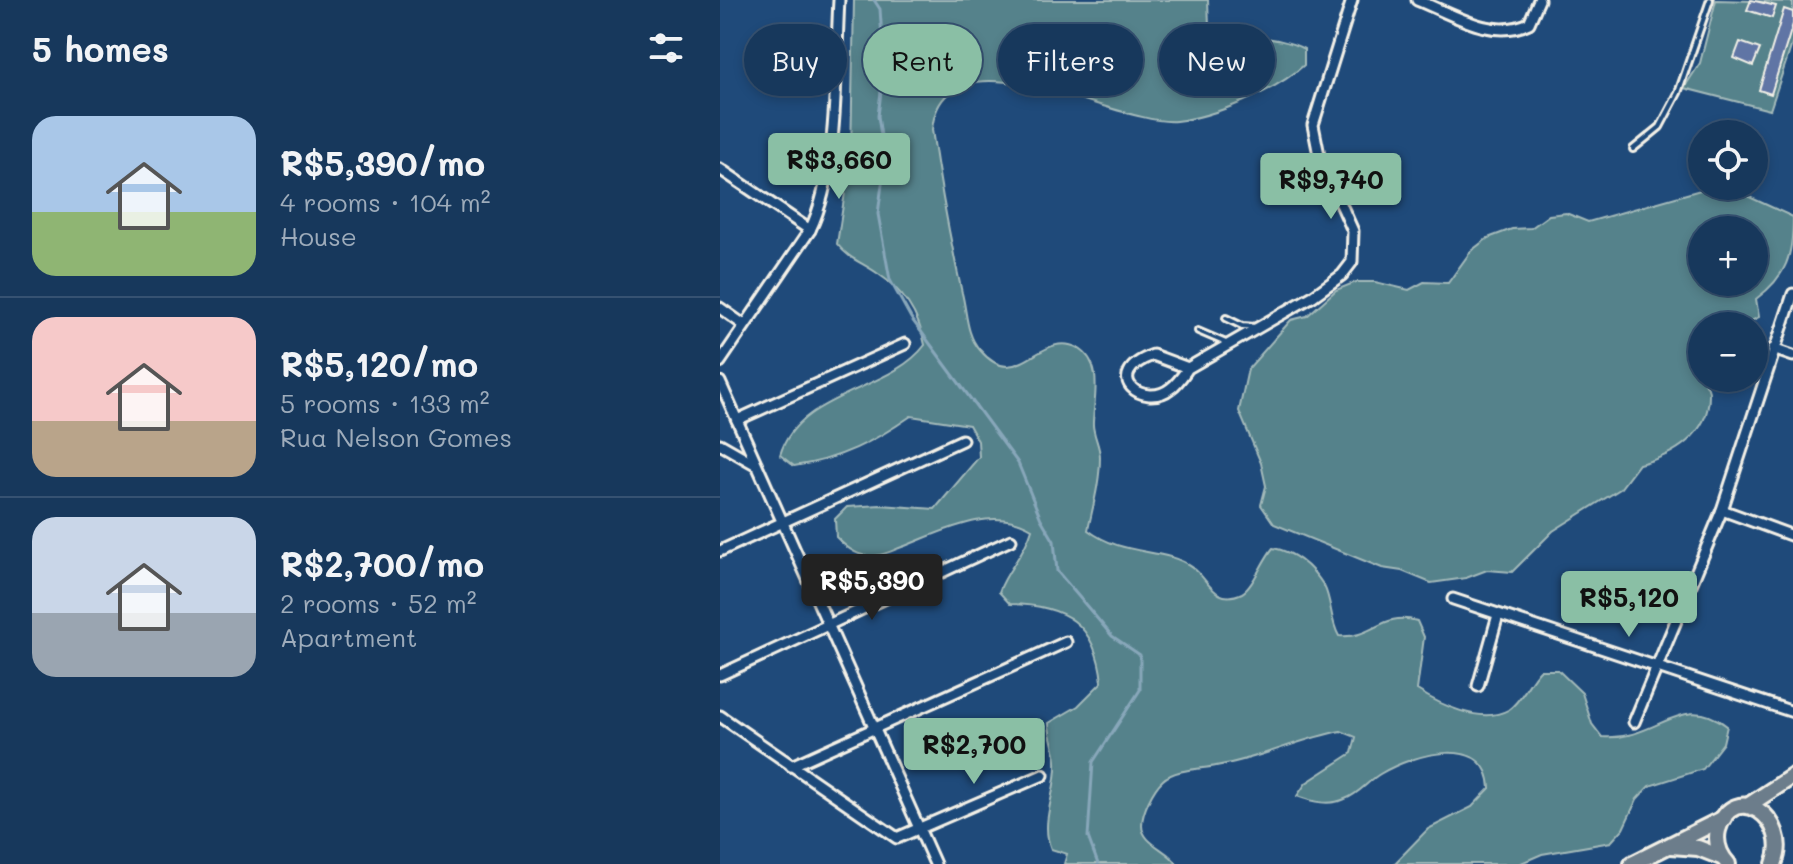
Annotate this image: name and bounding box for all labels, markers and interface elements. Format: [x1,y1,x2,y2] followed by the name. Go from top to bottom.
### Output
[744,24,847,96] chip: Buy
[863,24,982,96] chip: Rent
[998,24,1143,96] chip: Filters
[1159,24,1275,96] chip: New
[32,26,169,71] text: 5 homes
[644,26,688,70] icon: filters
[1688,120,1768,392] map controls
[1688,120,1768,200] button: locate
[765,133,913,201] pin: R$3,660
[280,140,485,185] text: R$5,390/mo
[786,142,892,176] text: R$3,660
[96,148,192,244] icon: home
[1257,153,1405,221] pin: R$9,740
[1278,162,1384,196] text: R$9,740
[280,185,491,219] text: 4 rooms · 104 m²
[1688,216,1768,296] button: +
[280,219,357,253] text: House
[1688,312,1768,392] button: −
[280,341,478,386] text: R$5,120/mo
[96,349,192,445] icon: home
[280,386,490,420] text: 5 rooms · 133 m²
[280,420,512,454] text: Rua Nelson Gomes
[280,541,484,586] text: R$2,700/mo
[96,549,192,645] icon: home
[798,554,946,622] pin: R$5,390
[819,563,925,597] text: R$5,390
[1555,571,1703,639] pin: R$5,120
[1579,580,1679,614] text: R$5,120
[280,586,477,620] text: 2 rooms · 52 m²
[280,620,417,654] text: Apartment
[900,718,1048,786] pin: R$2,700
[922,727,1026,761] text: R$2,700

